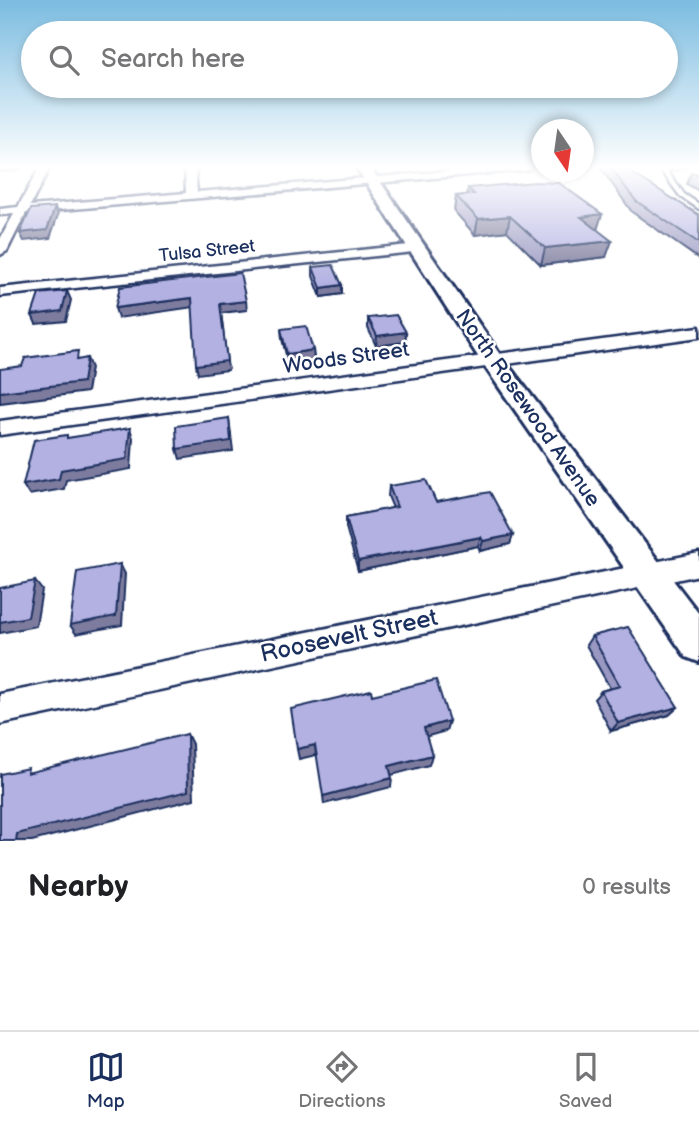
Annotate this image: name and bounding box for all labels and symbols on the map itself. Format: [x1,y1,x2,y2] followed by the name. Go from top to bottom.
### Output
[531,119,594,182] north arrow
[158,235,257,266] street label: Tulsa Street
[450,305,606,511] street label: North Rosewood Avenue
[281,337,411,379] street label: Woods Street
[258,603,441,669] street label: Roosevelt Street

